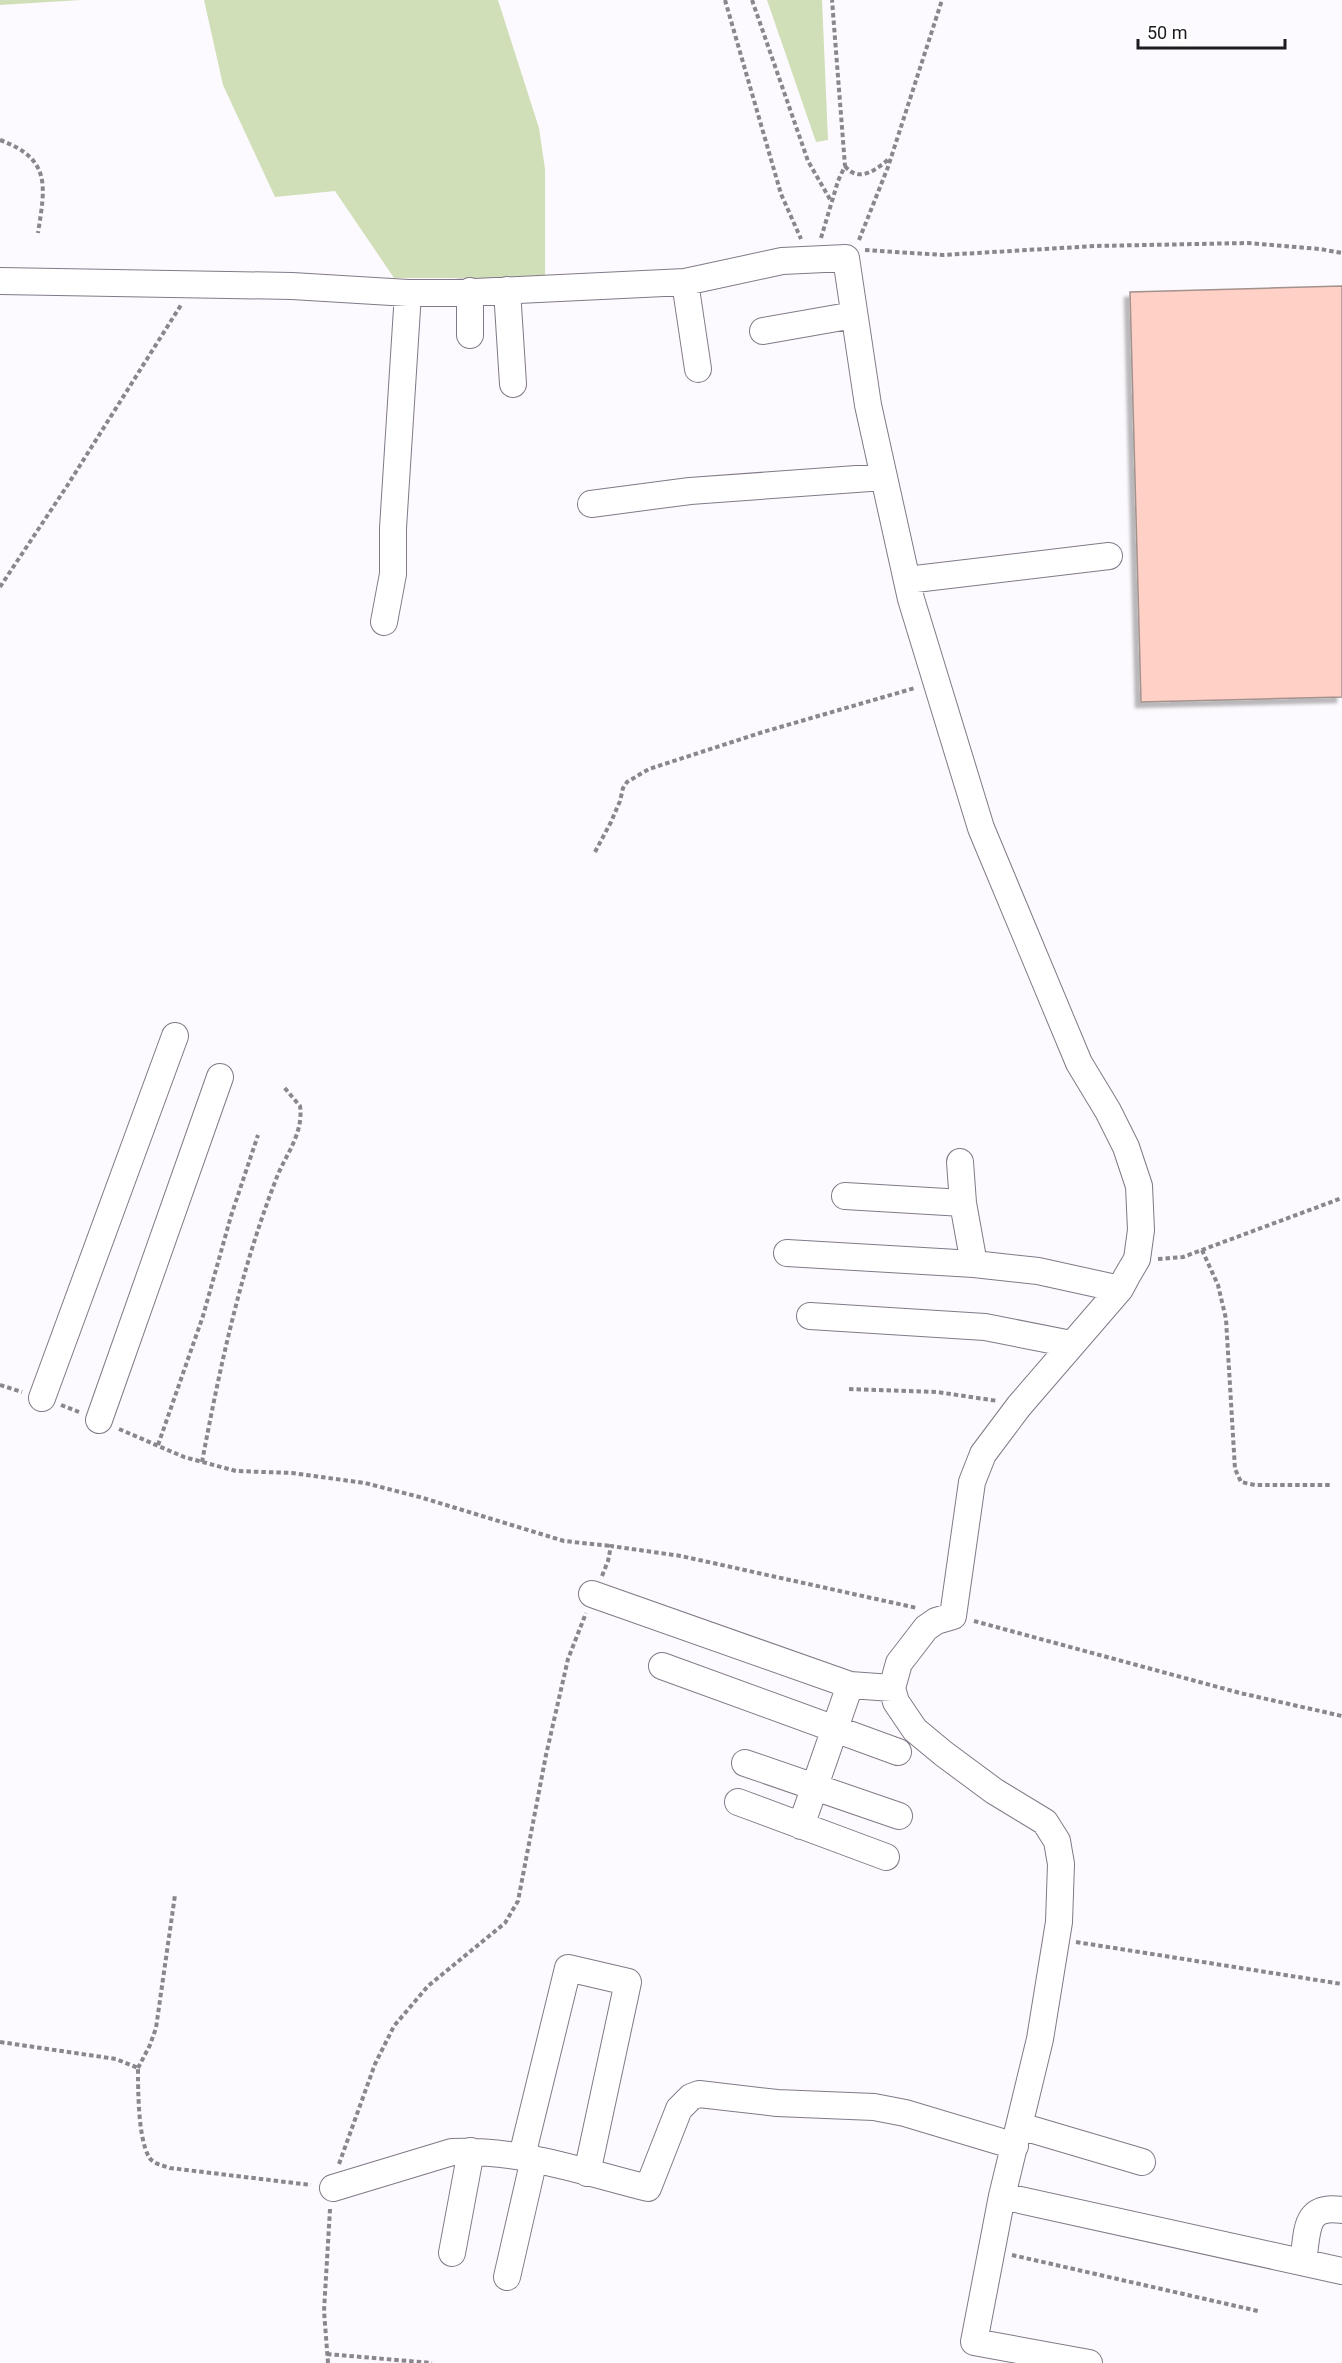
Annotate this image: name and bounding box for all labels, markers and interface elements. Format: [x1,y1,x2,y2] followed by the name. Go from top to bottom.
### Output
[1138,12,1285,50] scale bar
[1147,22,1187,43] text: 50 m

